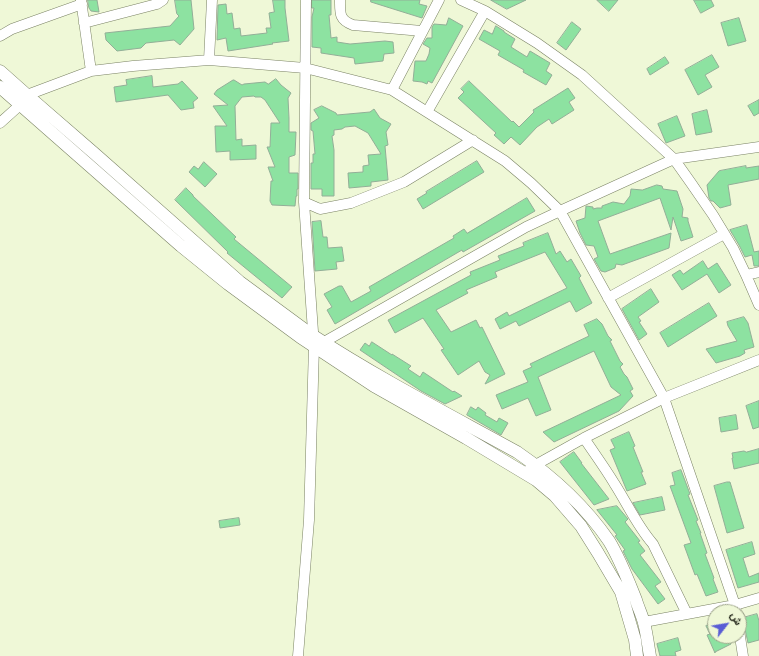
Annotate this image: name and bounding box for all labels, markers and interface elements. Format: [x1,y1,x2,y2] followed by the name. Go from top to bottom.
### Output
[707,604,747,644] north arrow
[727,609,746,628] text: ش

